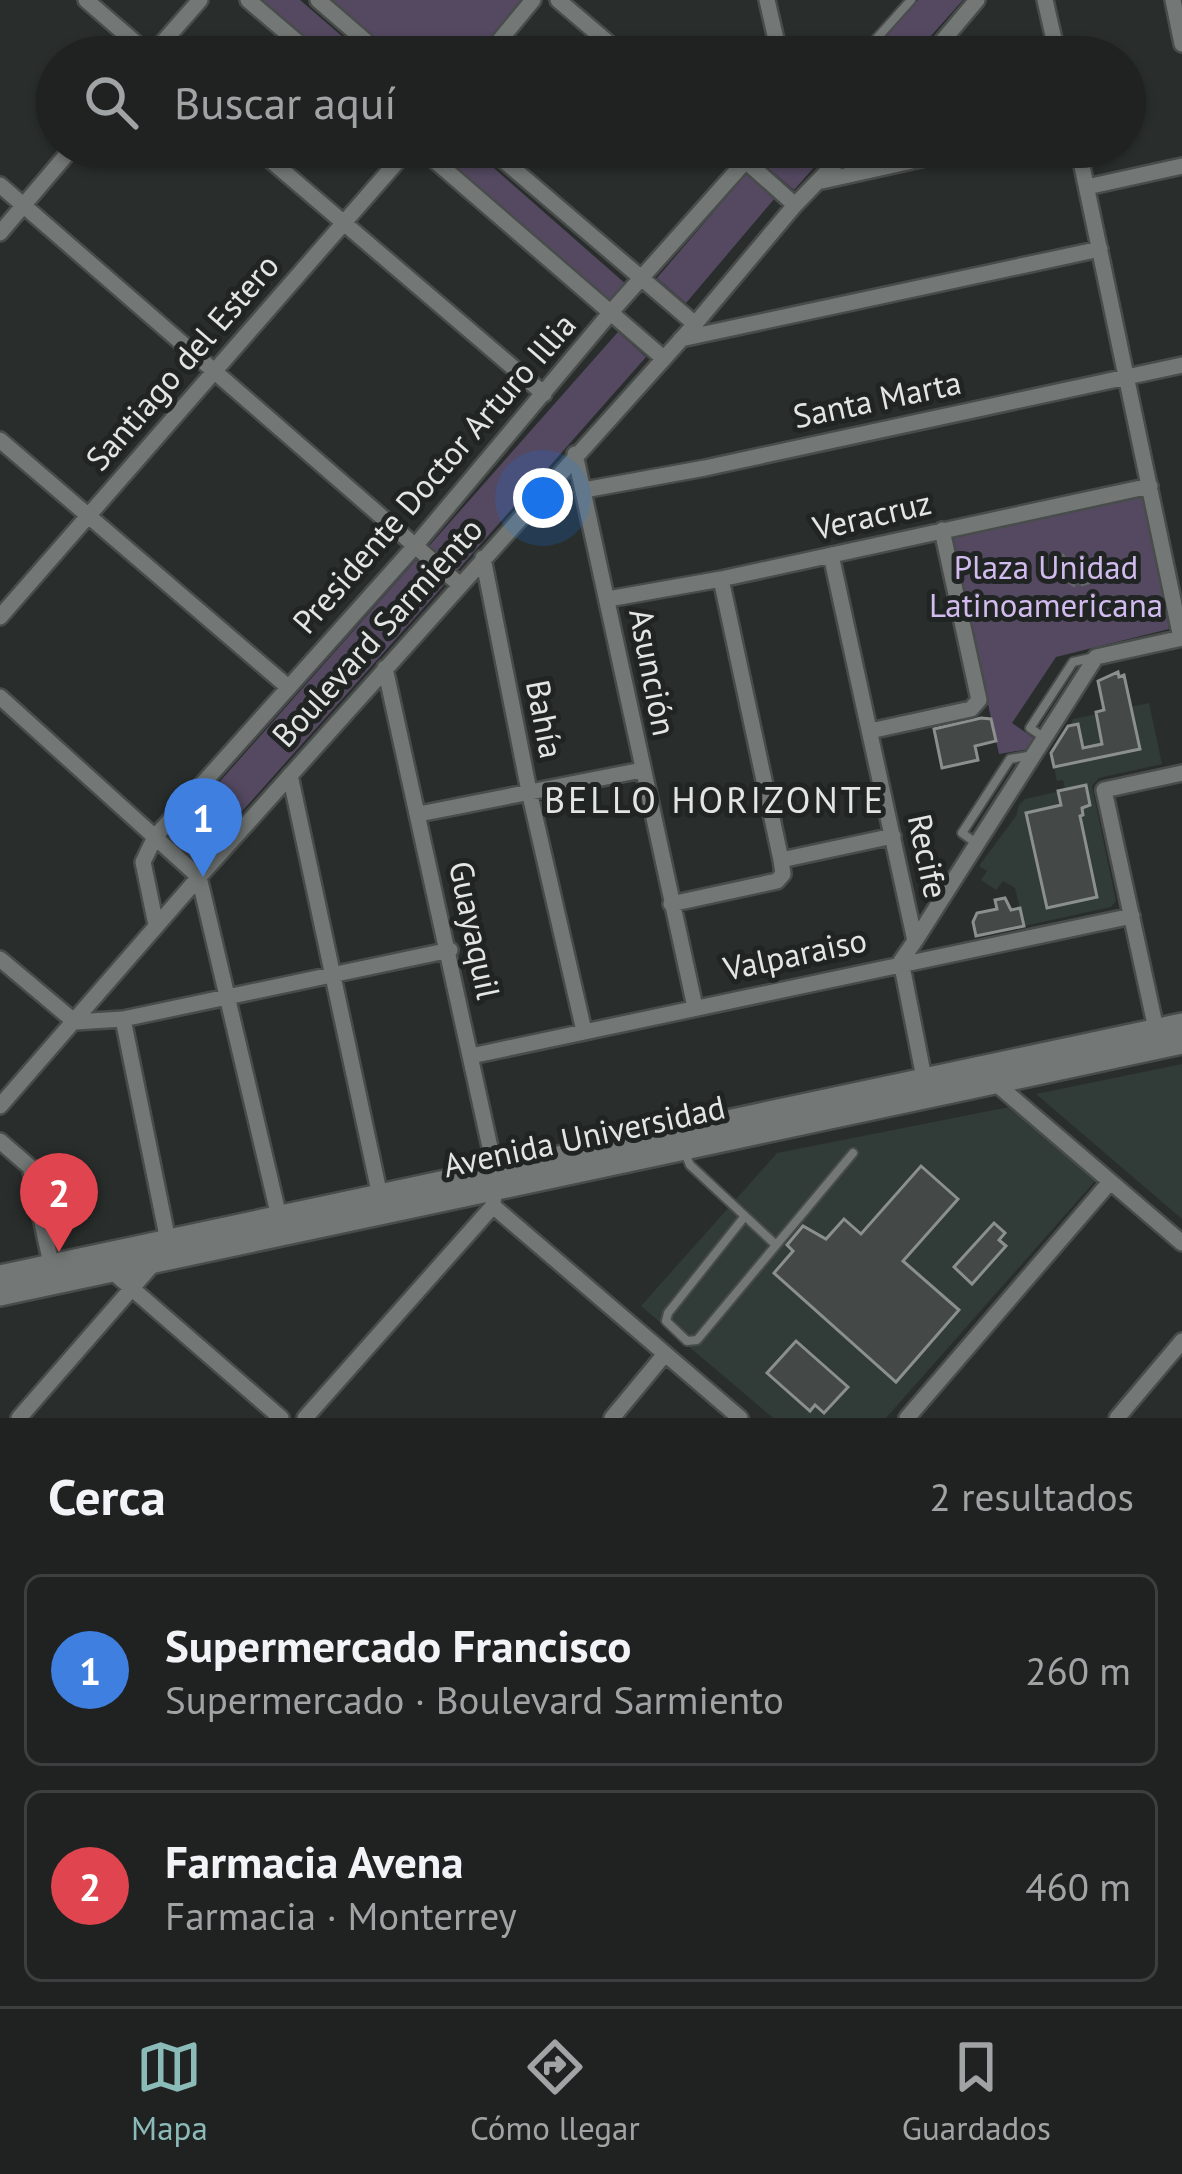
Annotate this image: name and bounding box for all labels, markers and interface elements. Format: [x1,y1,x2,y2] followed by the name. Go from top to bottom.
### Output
[36,36,1146,168] search box
[78,69,144,135] icon: search
[174,73,396,131] text: Buscar aquí
[76,244,288,479] street label: Santiago del Estero
[283,304,585,642] street label: Presidente Doctor Arturo Illia
[789,360,965,437] street label: Santa Marta
[513,468,573,528] your location
[808,480,935,549] street label: Veracruz
[262,508,491,756] street label: Boulevard Sarmiento
[929,545,1163,626] park label: Plaza Unidad Latinoamericana
[620,605,687,739] street label: Asunción
[517,676,574,762] street label: Bahía
[544,776,886,823] district label: BELLO HORIZONTE
[164,778,242,877] pin: 1
[899,810,958,902] street label: Recife
[440,857,511,1003] street label: Guayaquil
[718,917,870,990] street label: Valparaiso
[439,1085,729,1186] street label: Avenida Universidad
[20,1153,98,1252] pin: 2
[48,1463,166,1529] text: Cerca
[930,1471,1134,1522] text: 2 resultados
[165,1616,631,1674] text: Supermercado Francisco
[79,1645,101,1696] text: 1
[1025,1645,1131,1696] text: 260 m
[165,1674,784,1725] text: Supermercado · Boulevard Sarmiento
[165,1832,464,1890] text: Farmacia Avena
[79,1861,101,1912] text: 2
[1025,1861,1131,1912] text: 460 m
[165,1890,517,1941] text: Farmacia · Monterrey
[131,2034,208,2149] tab: Mapa
[470,2034,640,2149] tab: Cómo llegar
[902,2034,1051,2149] tab: Guardados

